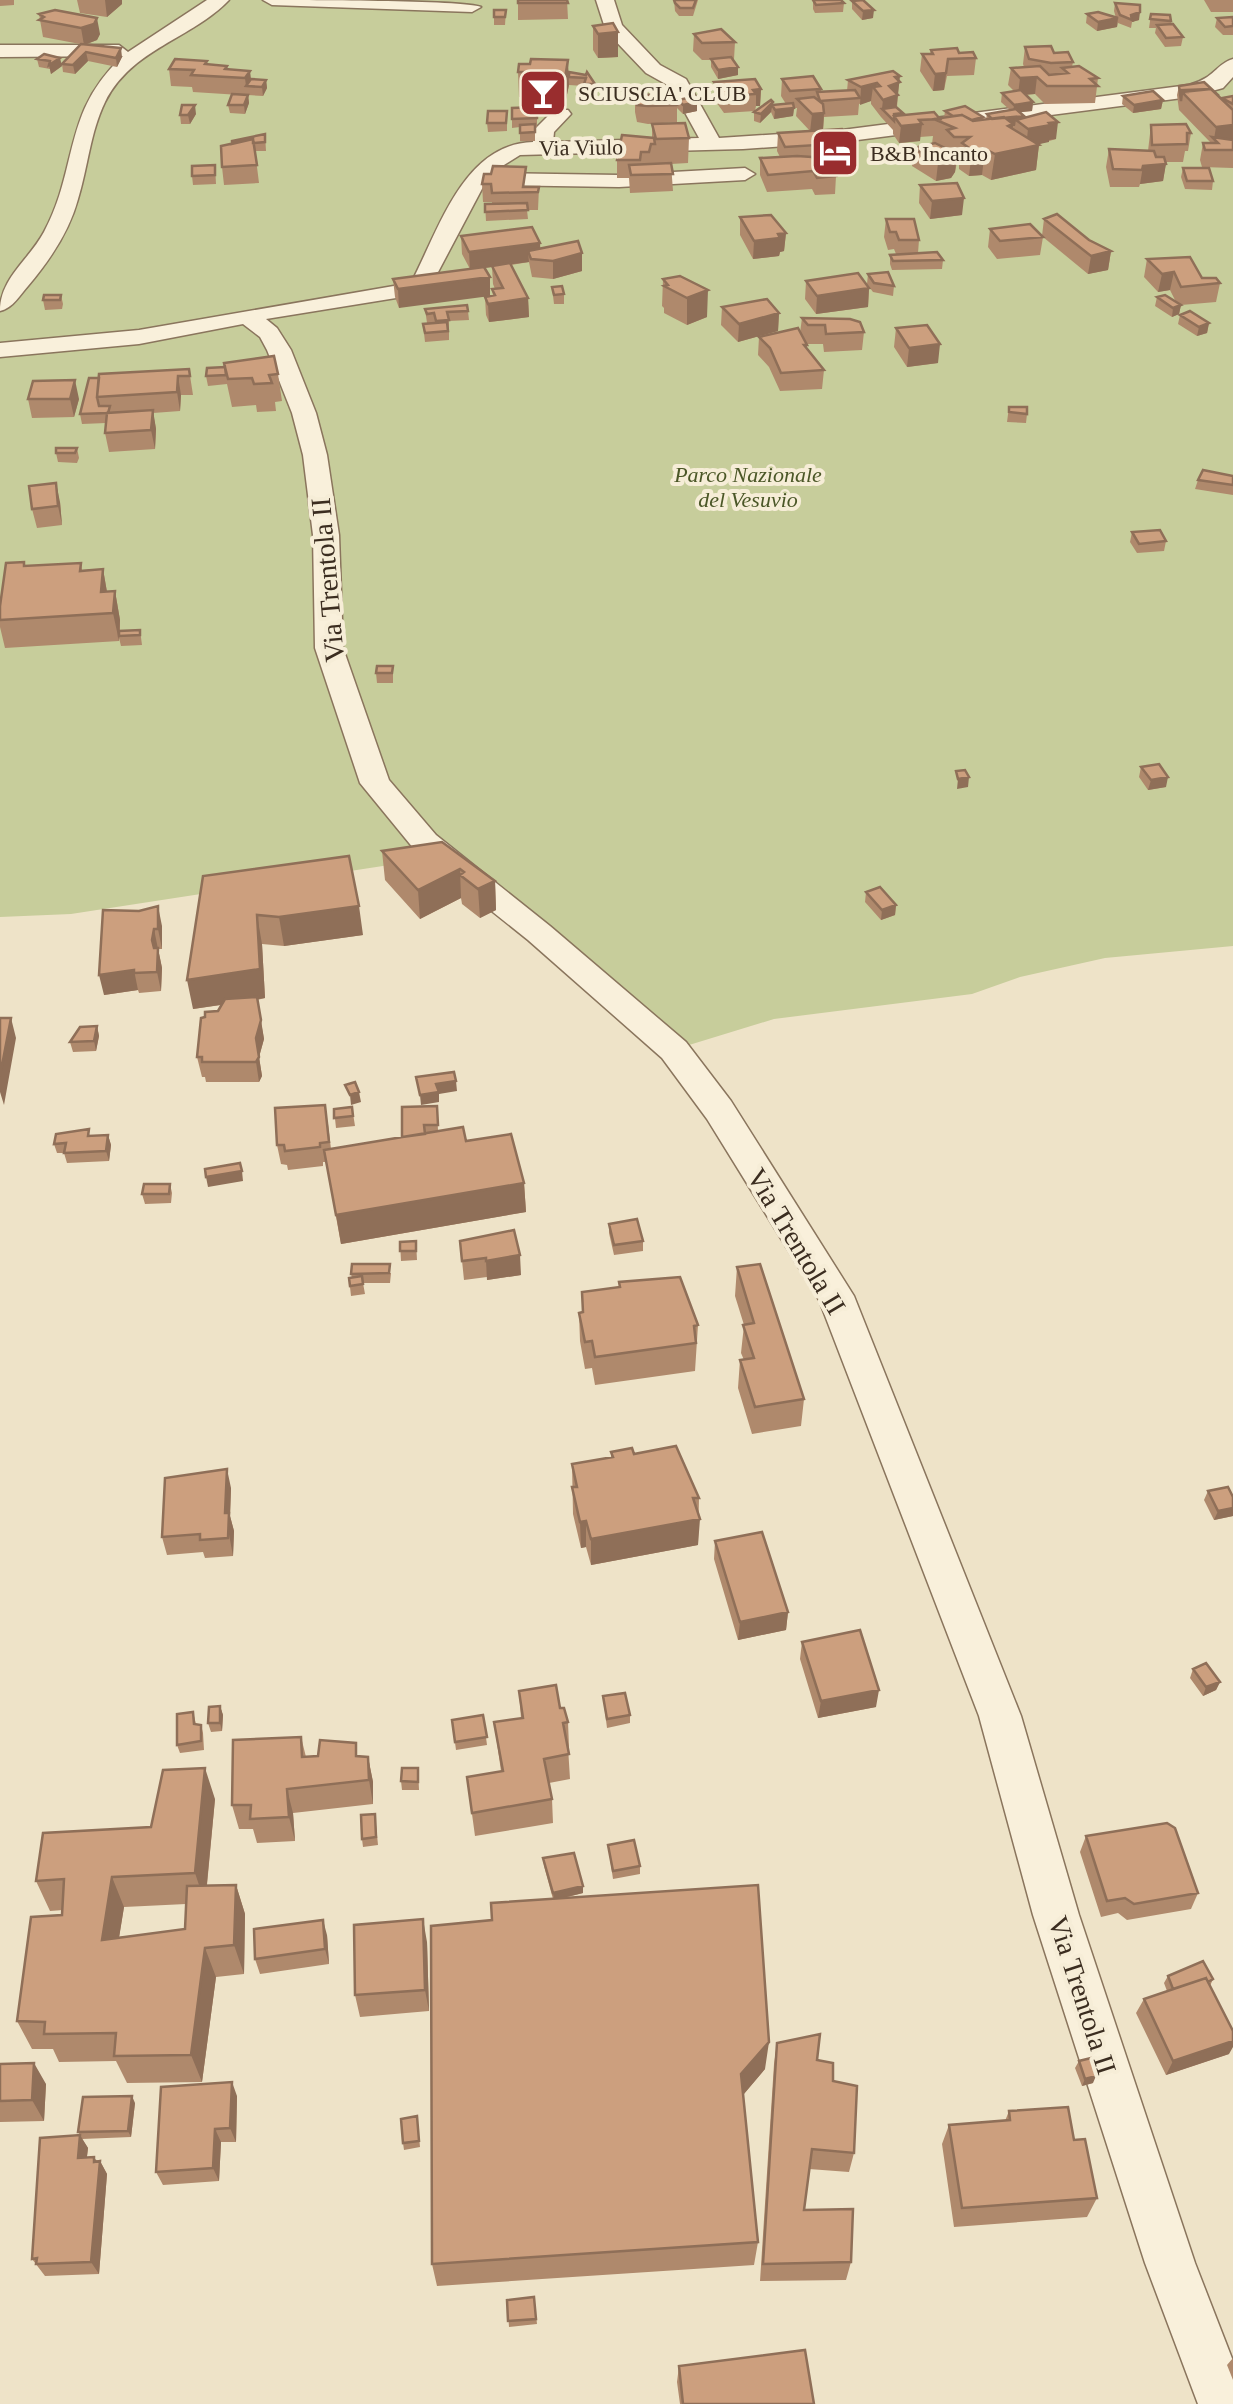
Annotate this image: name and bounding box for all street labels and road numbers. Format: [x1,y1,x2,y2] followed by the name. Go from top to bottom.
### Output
[539,134,623,161] street label: Via Viulo
[305,497,350,663] street label: Via Trentola II
[741,1163,852,1320] street label: Via Trentola II
[1042,1912,1123,2078] street label: Via Trentola II

